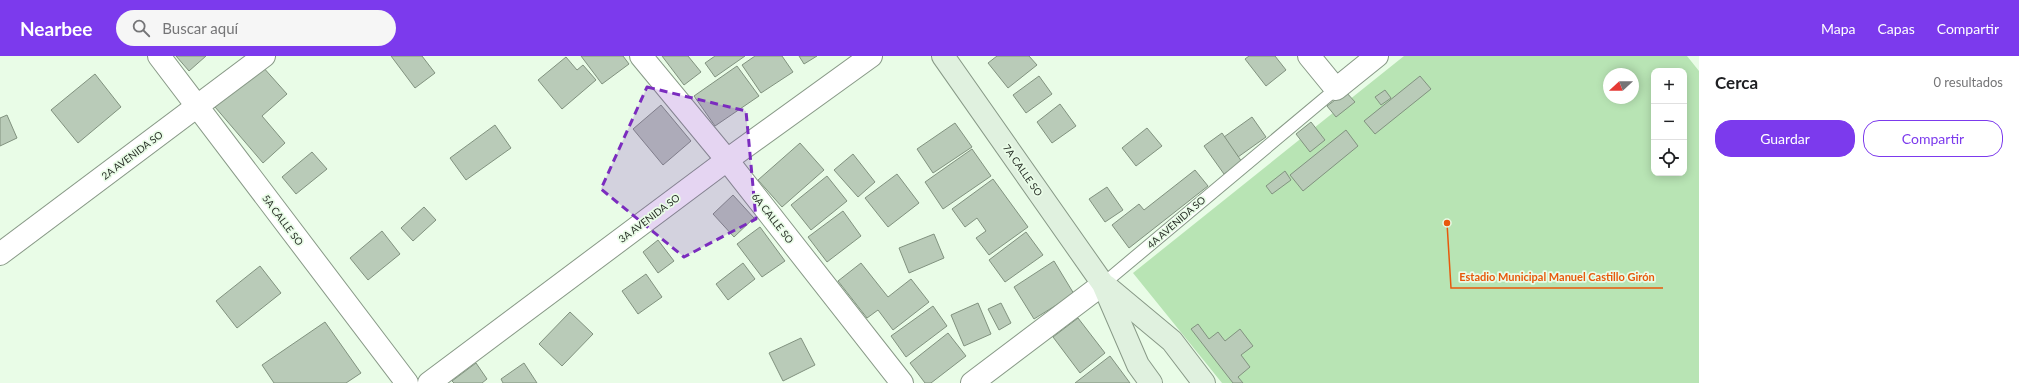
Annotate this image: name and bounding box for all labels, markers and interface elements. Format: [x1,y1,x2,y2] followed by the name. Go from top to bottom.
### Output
[116,10,396,46] search box
[20,17,92,40] text: Nearbee
[130,17,152,39] icon: search
[162,19,238,37] text: Buscar aquí
[1821,20,1856,37] text: Mapa
[1878,20,1915,37] text: Capas
[1937,20,1999,37] text: Compartir
[1603,68,1639,104] north arrow
[1651,68,1687,176] map controls
[1651,68,1687,104] button: +
[1715,72,1758,93] text: Cerca
[1933,74,2003,90] text: 0 resultados
[1651,104,1687,140] button: −
[1715,120,1855,157] button: Guardar
[1863,120,2003,157] button: Compartir
[99,128,165,182] street label: 2A AVENIDA SO
[1651,140,1687,176] button: locate
[1001,142,1045,198] street label: 7A CALLE SO
[616,191,682,245] street label: 3A AVENIDA SO
[750,191,796,245] street label: 6A CALLE SO
[260,192,306,248] street label: 5A CALLE SO
[1144,193,1208,251] street label: 4A AVENIDA SO
[1451,265,1663,288] callout: Estadio Municipal Manuel Castillo Girón
[1459,270,1655,283] text: Estadio Municipal Manuel Castillo Girón

